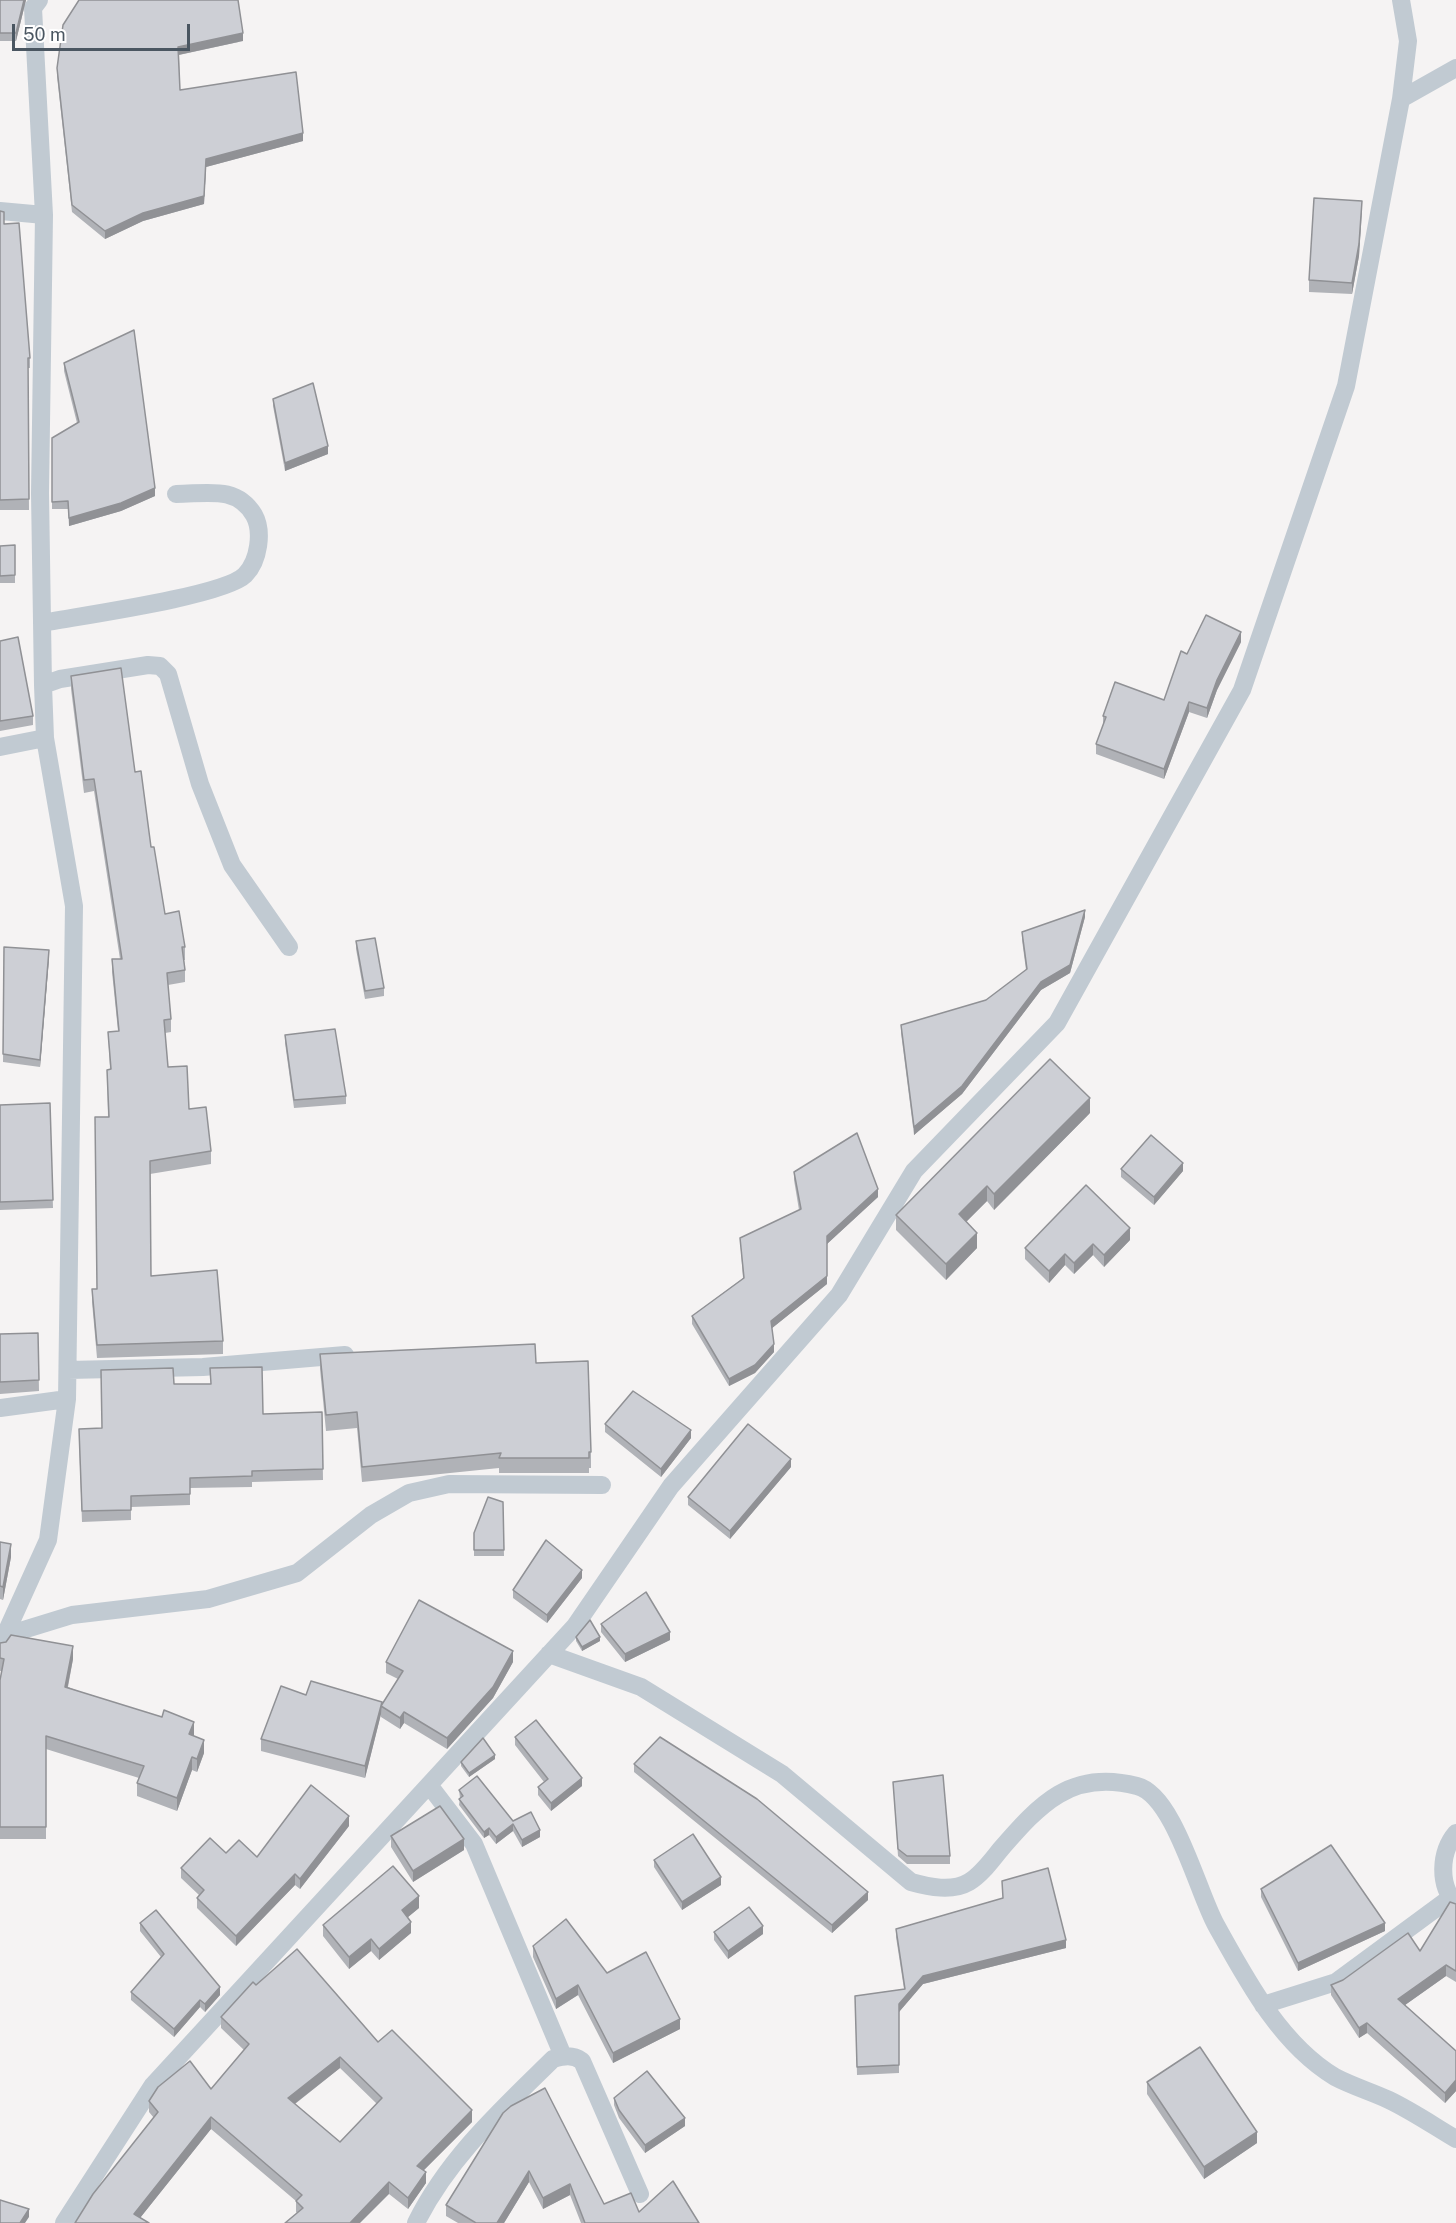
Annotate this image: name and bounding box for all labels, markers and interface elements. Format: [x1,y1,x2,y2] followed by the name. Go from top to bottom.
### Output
[15,12,194,50] scale bar
[23,24,66,45] text: 50 m

